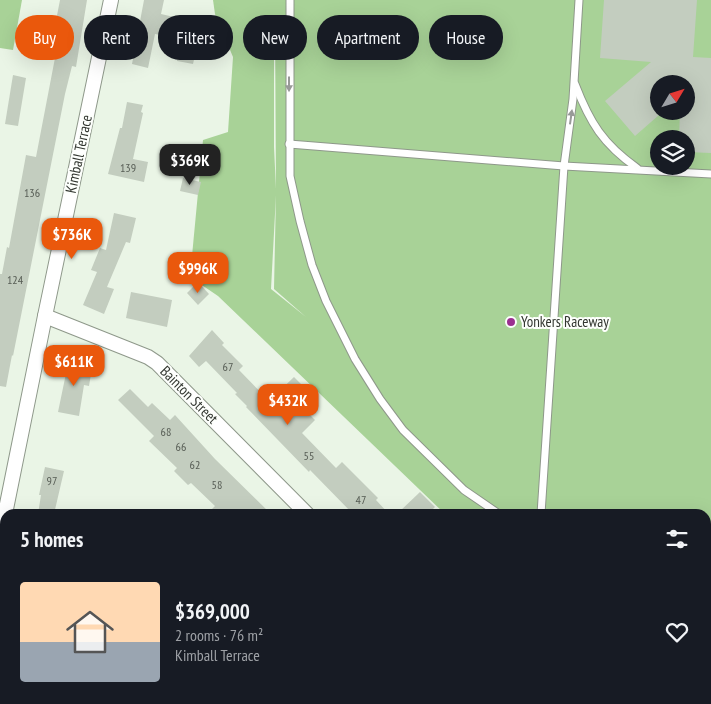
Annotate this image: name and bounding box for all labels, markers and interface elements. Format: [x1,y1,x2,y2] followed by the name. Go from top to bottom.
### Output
[15,15,74,60] chip: Buy
[84,15,148,60] chip: Rent
[158,15,233,60] chip: Filters
[243,15,307,60] chip: New
[317,15,419,60] chip: Apartment
[429,15,503,60] chip: House
[650,75,695,120] north arrow
[650,75,695,175] map controls
[285,76,293,92] one-way arrow
[567,109,575,125] one-way arrow
[61,113,96,195] street label: Kimball Terrace
[650,130,695,175] button: layers
[155,144,225,186] pin: $369K
[171,150,209,170] text: $369K
[120,160,136,175] house number: 139
[24,185,40,200] house number: 136
[37,218,107,260] pin: $736K
[53,224,91,244] text: $736K
[163,252,233,294] pin: $996K
[179,258,217,278] text: $996K
[7,272,24,287] house number: 124
[521,312,609,331] place label: Yonkers Raceway
[505,316,517,328] marker: Yonkers Raceway
[39,344,109,387] pin: $611K
[55,351,93,371] text: $611K
[223,359,233,374] house number: 67
[156,362,222,428] street label: Bainton Street
[253,384,323,426] pin: $432K
[269,390,307,410] text: $432K
[161,424,171,439] house number: 68
[176,439,186,454] house number: 66
[304,448,314,463] house number: 55
[190,457,200,472] house number: 62
[47,473,57,488] house number: 97
[212,477,222,492] house number: 58
[356,492,366,507] house number: 47
[663,525,691,553] icon: filters
[20,526,83,553] text: 5 homes
[175,598,250,625] text: $369,000
[60,602,120,662] icon: home
[663,618,691,646] icon: heart
[175,625,263,645] text: 2 rooms · 76 m²
[175,645,260,665] text: Kimball Terrace

